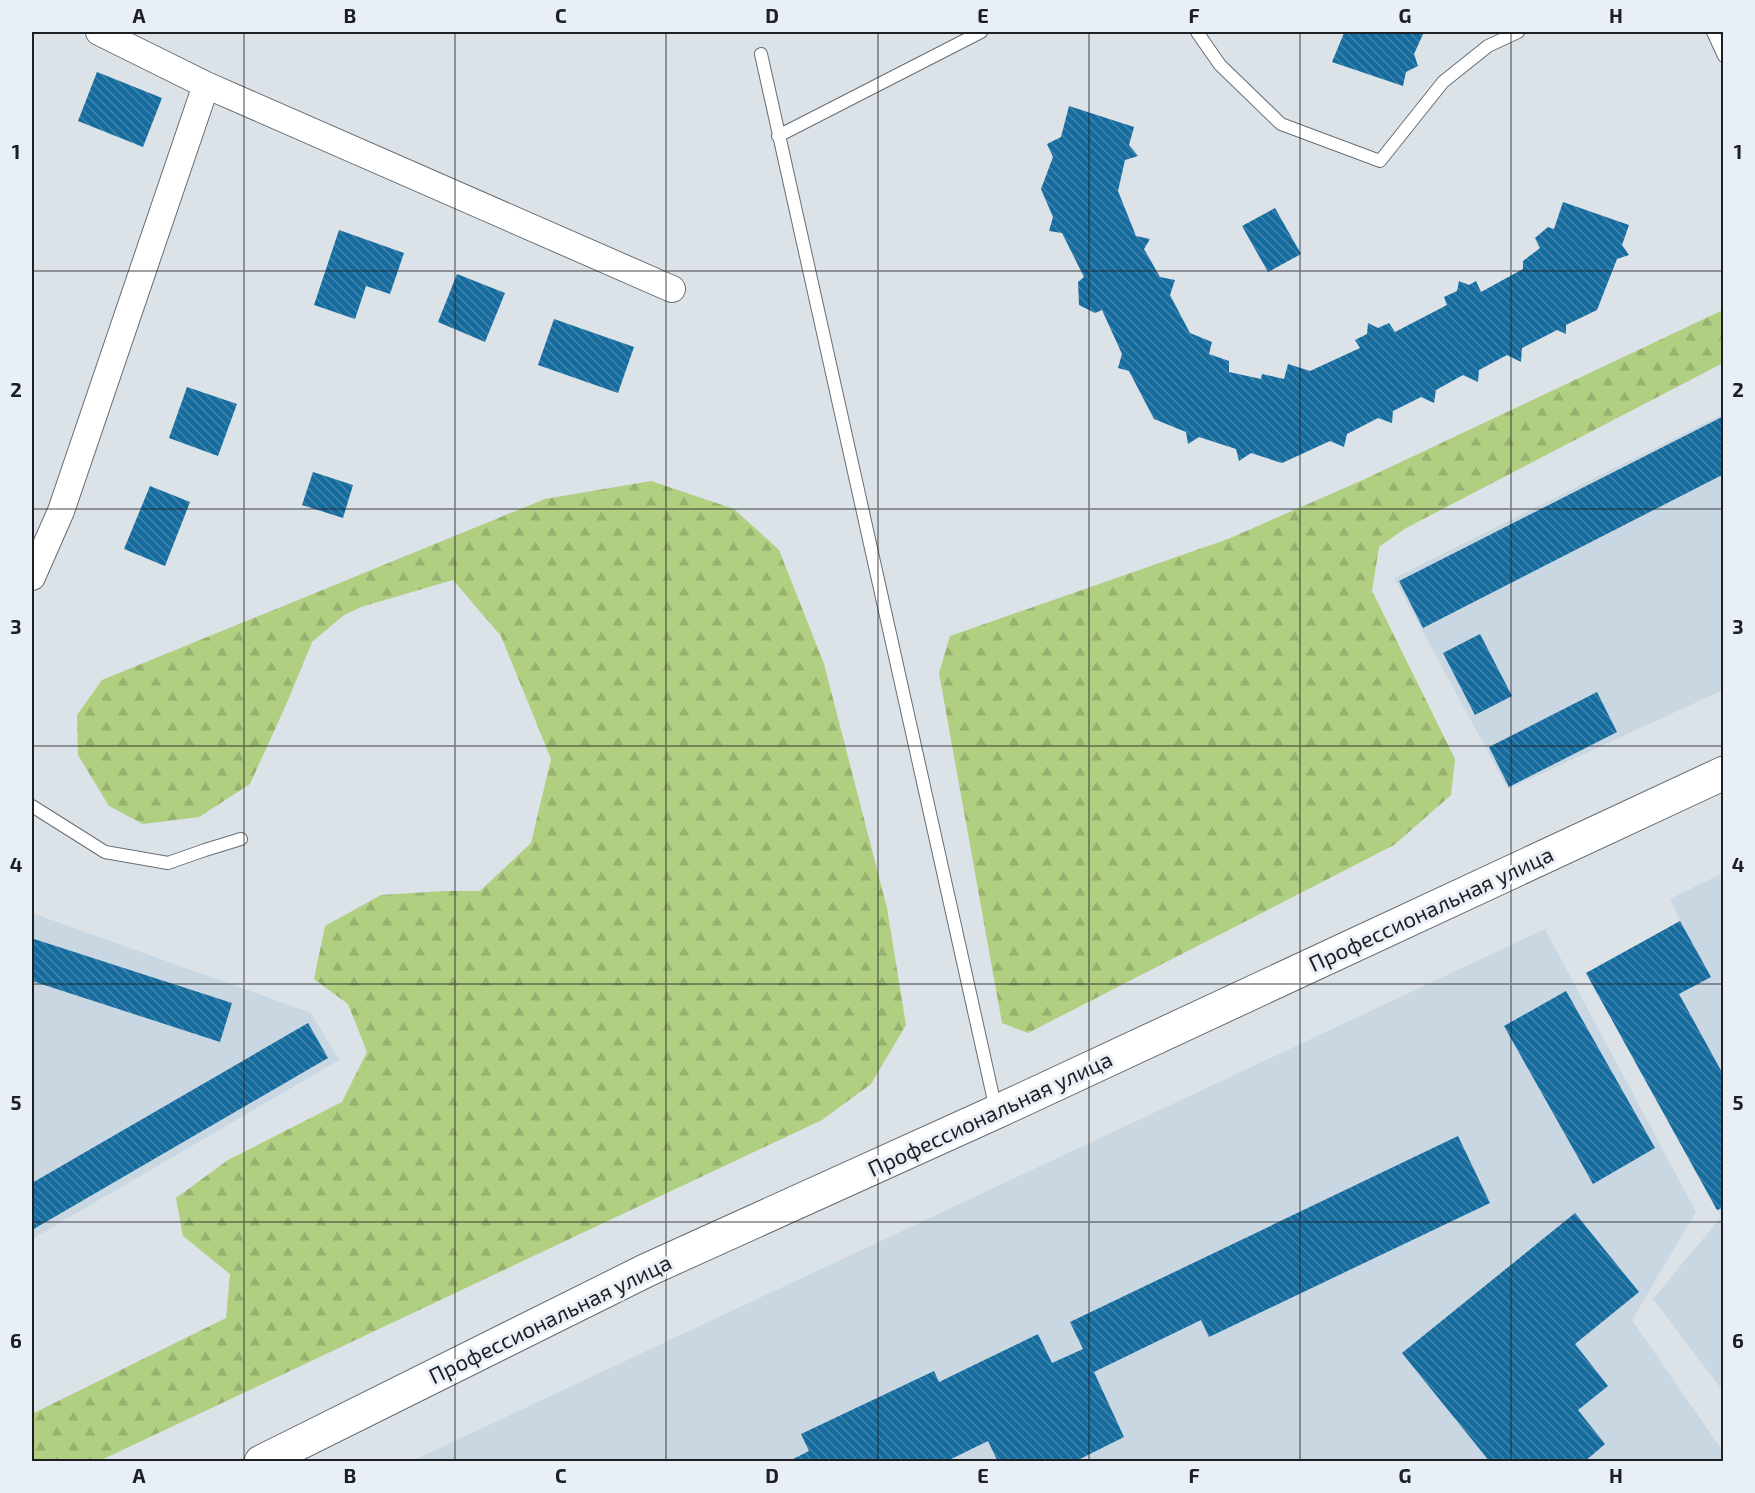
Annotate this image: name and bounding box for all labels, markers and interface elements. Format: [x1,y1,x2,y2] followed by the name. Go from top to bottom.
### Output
[132,3,146,27] text: A
[344,3,356,27] text: B
[555,3,567,27] text: C
[765,3,779,27] text: D
[977,3,989,27] text: E
[1188,3,1200,27] text: F
[1399,3,1411,27] text: G
[1609,3,1623,27] text: H
[12,139,20,163] text: 1
[1734,139,1742,163] text: 1
[10,377,22,401] text: 2
[1732,377,1744,401] text: 2
[10,614,22,638] text: 3
[1732,614,1744,638] text: 3
[1304,840,1557,977] street label: Профессиональная улица
[10,852,23,876] text: 4
[1732,852,1745,876] text: 4
[863,1045,1116,1182] street label: Профессиональная улица
[10,1090,22,1114] text: 5
[1732,1090,1744,1114] text: 5
[424,1248,676,1389] street label: Профессиональная улица
[10,1328,22,1352] text: 6
[1732,1328,1744,1352] text: 6
[132,1463,146,1487] text: A
[344,1463,356,1487] text: B
[555,1463,567,1487] text: C
[765,1463,779,1487] text: D
[977,1463,989,1487] text: E
[1188,1463,1200,1487] text: F
[1399,1463,1411,1487] text: G
[1609,1463,1623,1487] text: H

